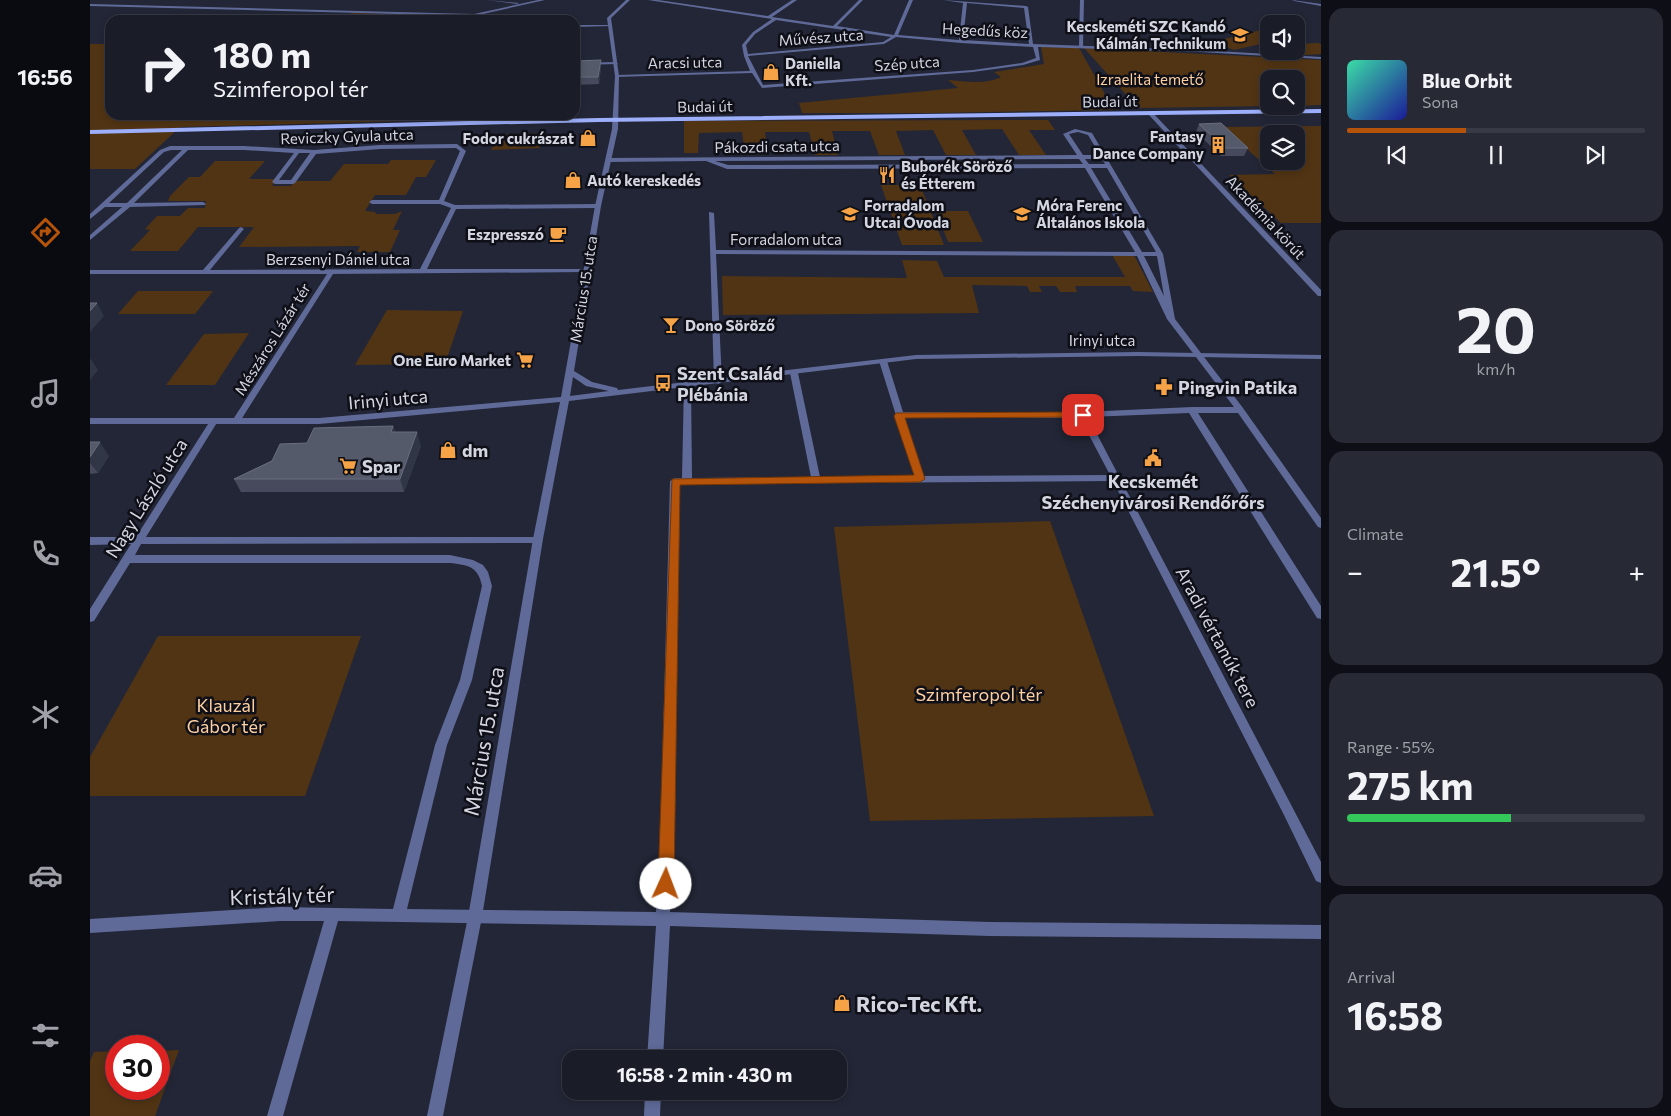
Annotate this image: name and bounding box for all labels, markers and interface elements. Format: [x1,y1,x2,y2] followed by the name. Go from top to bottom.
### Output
[1260,15,1305,170] map controls
[1260,15,1305,60] button: sound
[1066,17,1226,52] place label: Kecskeméti SZC Kandó Kálmán Technikum
[942,19,1028,41] street label: Hegedűs köz
[778,25,864,49] street label: Művész utca
[1230,25,1250,45] school or university icon: Kecskeméti SZC Kandó Kálmán Technikum
[213,32,311,75] text: 180 m
[130,35,195,100] icon: right
[647,52,723,72] street label: Aracsi utca
[874,52,940,74] street label: Szép utca
[785,54,841,89] place label: Daniella Kft.
[761,62,781,82] shop icon: Daniella Kft.
[17,63,73,90] text: 16:56
[1422,69,1512,92] text: Blue Orbit
[1096,70,1204,88] park label: Izraelita temető
[1260,70,1305,115] button: search
[213,75,368,102] text: Szimferopol tér
[1082,92,1138,110] street label: Budai út
[1422,92,1458,111] text: Sona
[677,97,733,115] street label: Budai út
[280,125,414,147] street label: Reviczky Gyula utca
[1260,125,1305,170] button: layers
[1093,127,1205,162] place label: Fantasy Dance Company
[578,128,598,148] shop icon: Fodor cukrászat
[463,129,574,147] place label: Fodor cukrászat
[1208,135,1228,155] building icon: Fantasy Dance Company
[714,136,840,156] street label: Pákozdi csata utca
[1383,141,1411,169] icon: previous
[1482,141,1510,169] icon: pause
[1581,141,1609,169] icon: next
[901,157,1012,192] place label: Buborék Söröző és Étterem
[877,165,897,185] restaurant icon: Buborék Söröző és Étterem
[563,170,583,190] shop icon: Autó kereskedés
[587,171,701,189] place label: Autó kereskedés
[1223,171,1309,263] street label: Akadémia körút
[864,196,949,231] place label: Forradalom Utcai Óvoda
[1036,196,1145,231] place label: Móra Ferenc Általános Iskola
[840,204,860,224] school or university icon: Forradalom Utcai Óvoda
[1012,204,1032,224] school or university icon: Móra Ferenc Általános Iskola
[28,215,63,250] icon: directions
[548,224,568,244] cafe icon: Eszpresszó
[467,225,544,243] place label: Eszpresszó
[730,230,842,248] street label: Forradalom utca
[566,234,600,344] street label: Március 15. utca
[266,250,410,268] street label: Berzsenyi Dániel utca
[230,280,314,398] street label: Mészáros Lázár tér
[1456,287,1536,366] text: 20
[661,315,681,335] bar icon: Dono Söröző
[685,316,775,334] place label: Dono Söröző
[1069,331,1135,349] street label: Irinyi utca
[515,350,535,370] supermarket icon: One Euro Market
[393,351,511,369] place label: One Euro Market
[1477,359,1515,378] text: km/h
[677,362,783,405] place label: Szent Család Plébánia
[653,373,673,393] bus stop icon: Szent Család Plébánia
[28,376,63,411] icon: music
[1178,376,1297,398] place label: Pingvin Patika
[1154,377,1174,397] pharmacy icon: Pingvin Patika
[347,385,429,413] street label: Irinyi utca
[1062,394,1104,436] pin
[1069,401,1097,429] icon: arrive
[100,434,192,562] street label: Nagy László utca
[462,439,488,461] place label: dm
[438,440,458,460] shop icon: dm
[1143,448,1163,468] public building icon: Kecskemét Széchenyivárosi Rendőrőrs
[362,455,401,477] place label: Spar
[338,456,358,476] supermarket icon: Spar
[1041,470,1265,513] place label: Kecskemét Széchenyivárosi Rendőrőrs
[1347,524,1403,543] text: Climate
[28,536,63,571] icon: phone
[1451,548,1541,595] text: 21.5°
[1347,554,1363,588] text: −
[1629,554,1645,588] text: +
[1172,563,1264,711] street label: Aradi vértanúk tere
[458,664,508,818] street label: Március 15. utca
[916,683,1043,705] park label: Szimferopol tér
[187,694,265,737] park label: Klauzál Gábor tér
[28,697,63,732] icon: climate
[1347,737,1435,756] text: Range · 55%
[1347,761,1473,808] text: 275 km
[639,857,691,909] position arrow
[28,858,63,893] icon: car
[229,881,335,909] street label: Kristály tér
[1347,967,1395,986] text: Arrival
[856,991,982,1016] place label: Rico-Tec Kft.
[1347,991,1443,1038] text: 16:58
[832,993,852,1013] shop icon: Rico-Tec Kft.
[28,1018,63,1053] icon: filters
[105,1035,170,1100] speed limit sign: 30
[617,1063,792,1086] text: 16:58 · 2 min · 430 m

